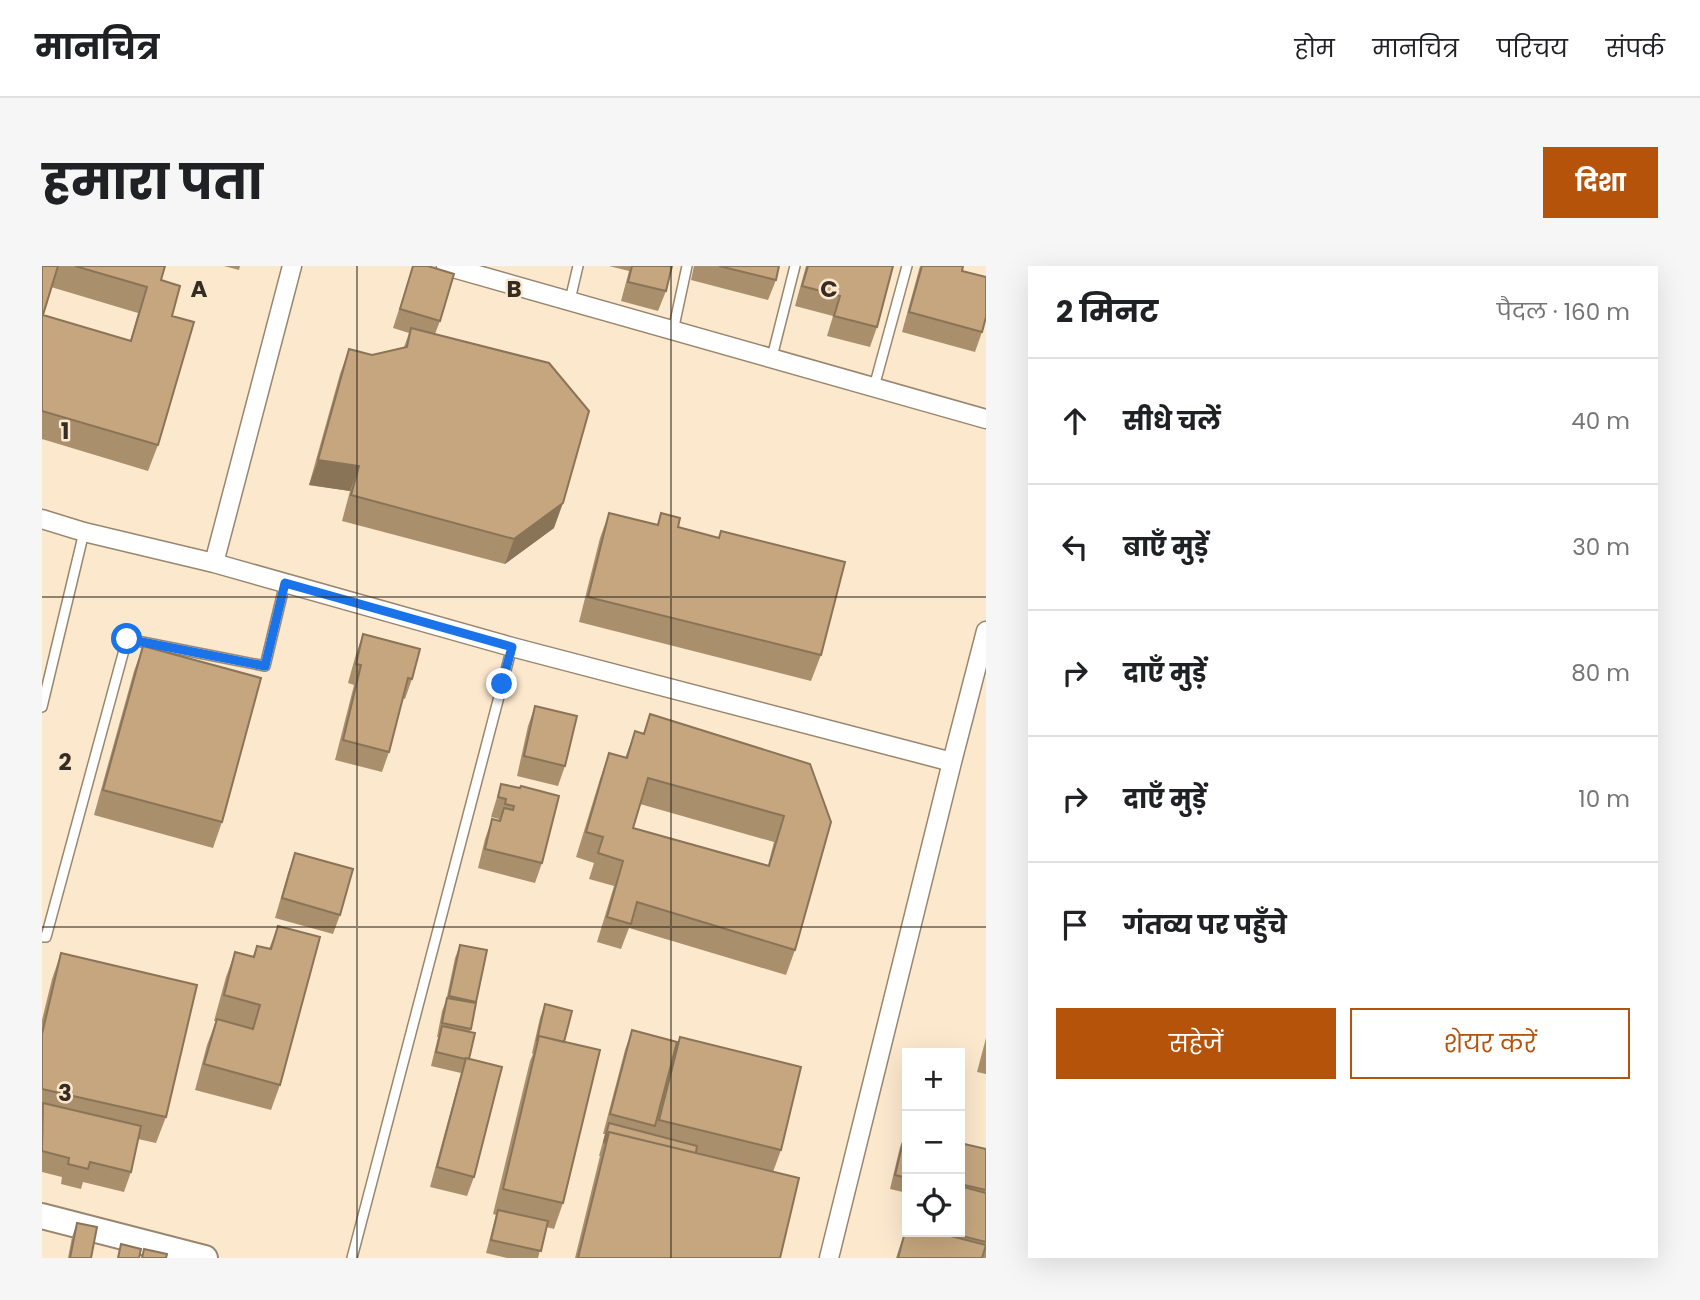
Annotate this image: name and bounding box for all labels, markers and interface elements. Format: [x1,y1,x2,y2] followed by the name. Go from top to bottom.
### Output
[35,24,159,71] text: मानचित्र
[1295,32,1335,65] text: होम
[1373,32,1459,65] text: मानचित्र
[1497,32,1568,65] text: परिचय
[1606,32,1665,65] text: संपर्क
[1543,147,1658,218] button: दिशा
[42,148,263,216] text: हमारा पता
[191,273,208,305] text: A
[506,273,522,305] text: B
[820,273,838,305] text: C
[1056,290,1158,333] text: 2 मिनट
[1497,296,1630,328] text: पैदल · 160 m
[1056,402,1094,440] icon: ahead
[1123,403,1221,439] text: सीधे चलें
[1571,405,1630,437] text: 40 m
[61,415,69,447] text: 1
[1056,528,1094,566] icon: left
[1123,529,1208,565] text: बाएँ मुड़ें
[1572,531,1630,563] text: 30 m
[111,623,142,654] route start
[1056,654,1094,692] icon: right
[1123,655,1206,691] text: दाएँ मुड़ें
[1571,657,1630,689] text: 80 m
[486,668,517,699] route end
[58,746,72,778] text: 2
[1056,780,1094,818] icon: right
[1123,781,1206,817] text: दाएँ मुड़ें
[1578,783,1630,815] text: 10 m
[1056,906,1094,944] icon: arrive
[1123,907,1287,943] text: गंतव्य पर पहुँचे
[1056,1008,1336,1079] button: सहेजें
[1350,1008,1630,1079] button: शेयर करें
[902,1048,965,1237] map controls
[902,1048,965,1111] button: +
[58,1077,72,1109] text: 3
[902,1111,965,1174] button: −
[902,1174,965,1237] button: locate

